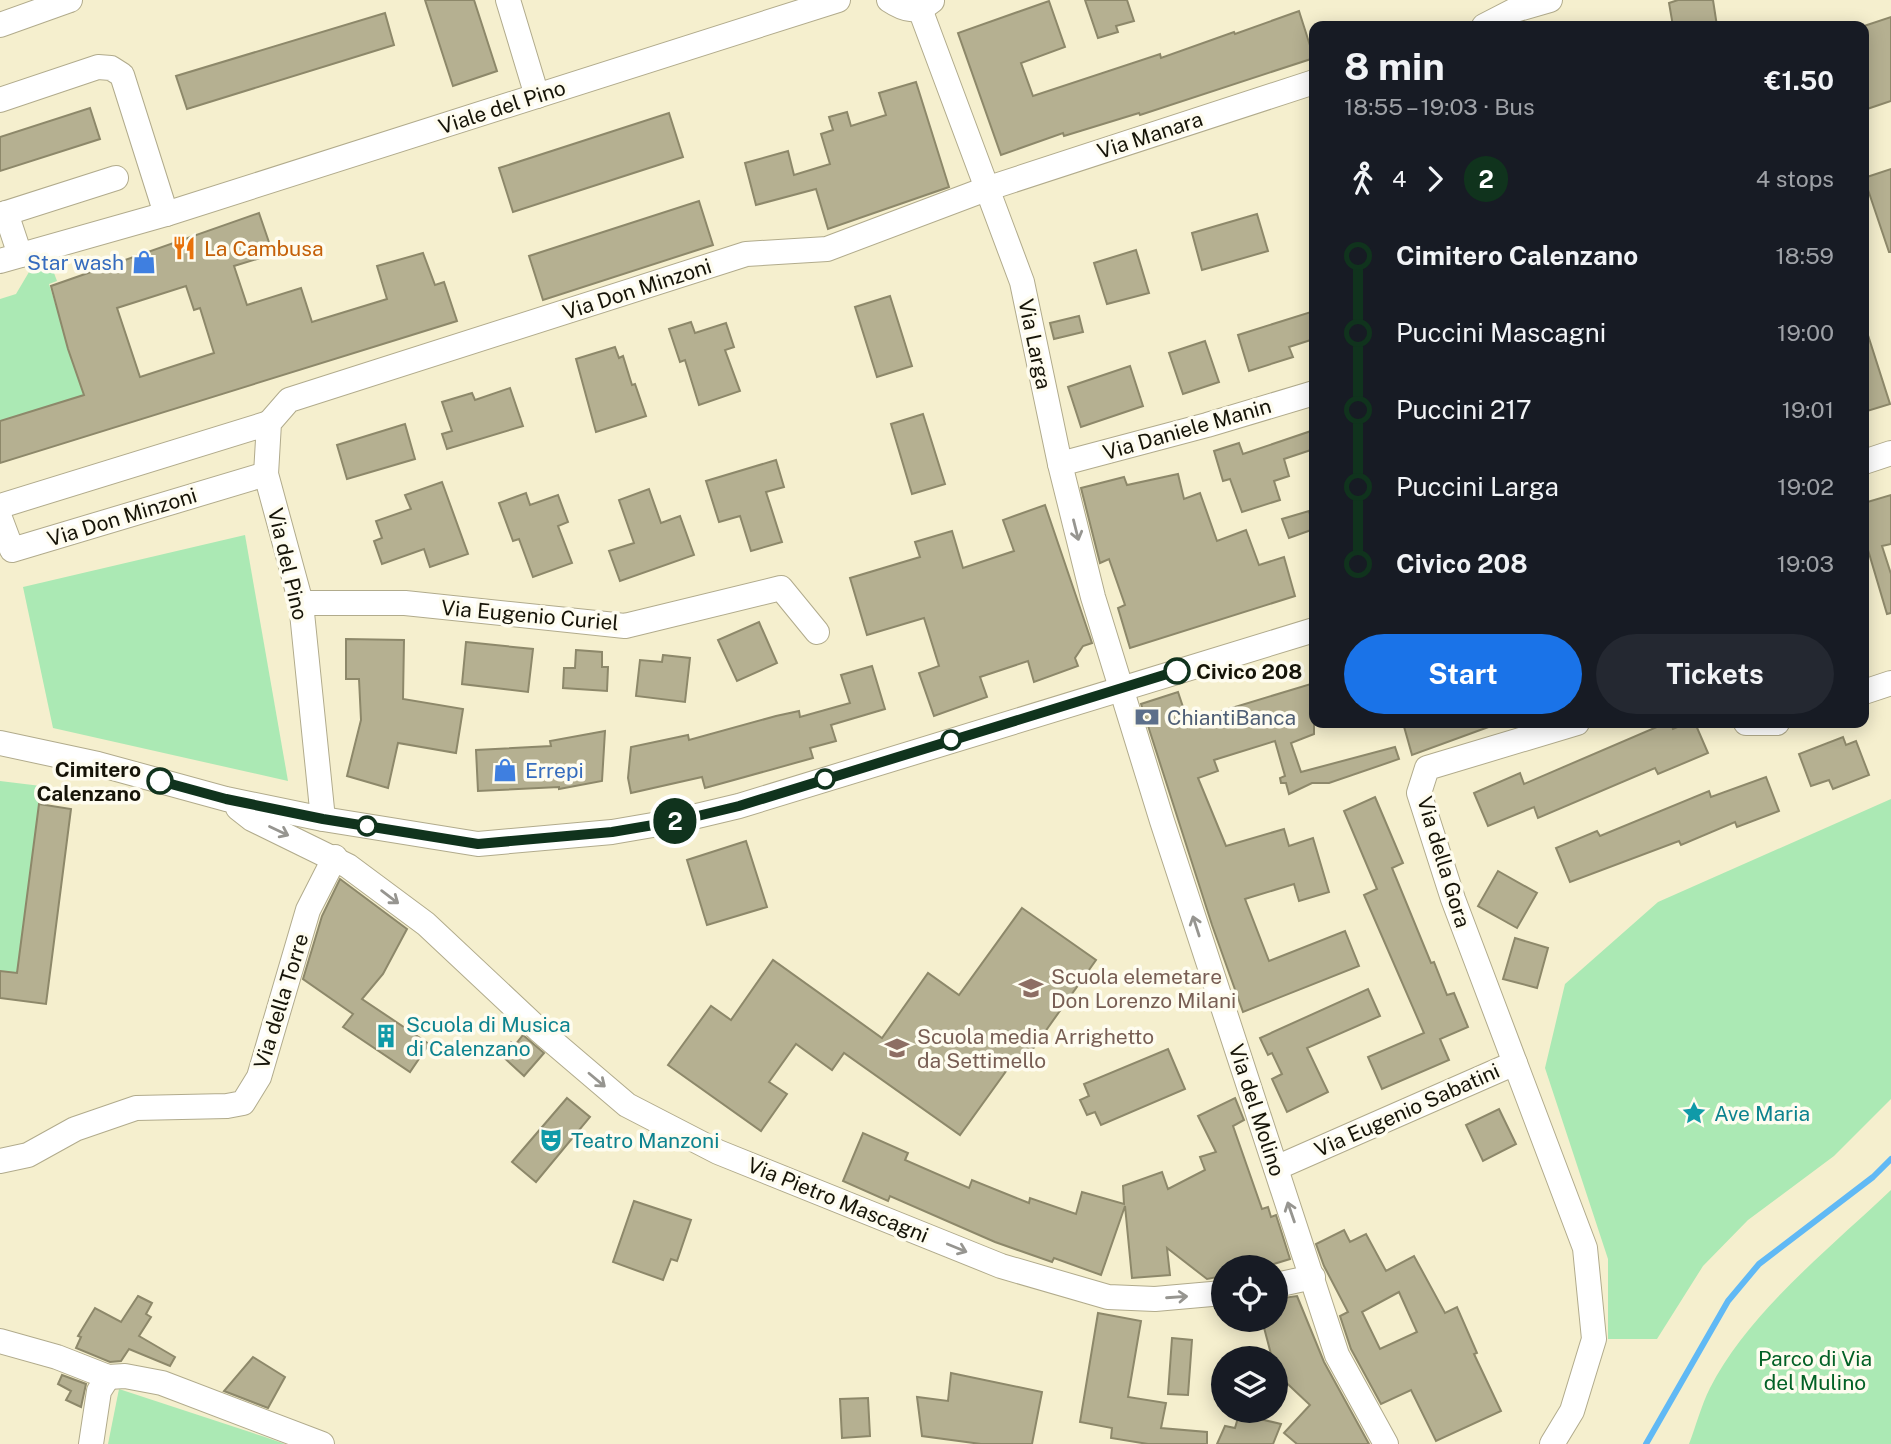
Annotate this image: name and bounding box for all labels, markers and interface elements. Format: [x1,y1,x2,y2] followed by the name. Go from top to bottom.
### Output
[1344,44,1445,89] text: 8 min
[1765,65,1834,96] text: €1.50
[435,75,569,139] street label: Viale del Pino
[1344,93,1535,120] text: 18:55 – 19:03 · Bus
[1094,106,1206,164] street label: Via Manara
[1344,160,1382,198] icon: walk
[1416,160,1454,198] icon: forward
[1392,165,1406,192] text: 4
[1478,165,1494,193] text: 2
[1756,165,1834,192] text: 4 stops
[170,234,198,262] restaurant icon: La Cambusa
[204,236,324,261] place label: La Cambusa
[1396,240,1638,271] text: Cimitero Calenzano
[1775,242,1834,269] text: 18:59
[130,248,158,276] shop icon: Star wash
[27,250,124,275] place label: Star wash
[559,253,715,325] street label: Via Don Minzoni
[1013,297,1057,391] street label: Via Larga
[1396,317,1606,348] text: Puccini Mascagni
[1777,319,1834,346] text: 19:00
[1100,393,1274,465] street label: Via Daniele Manin
[1396,394,1532,425] text: Puccini 217
[1782,396,1834,423] text: 19:01
[1396,471,1559,502] text: Puccini Larga
[1777,473,1834,500] text: 19:02
[44,482,200,552] street label: Via Don Minzoni
[263,505,313,623] street label: Via del Pino
[1070,519,1083,541] one-way arrow
[1396,548,1528,579] text: Civico 208
[1777,550,1834,577] text: 19:03
[440,595,620,635] street label: Via Eugenio Curiel
[1344,634,1582,714] button: Start
[1596,634,1834,714] button: Tickets
[1164,658,1190,684] marker: Civico 208
[1196,659,1302,684] place label: Civico 208
[1133,703,1161,731] bank icon: ChiantiBanca
[1167,705,1296,730] place label: ChiantiBanca
[941,730,961,750] unlabelled marker
[491,756,519,784] shop icon: Errepi
[36,757,141,806] place label: Cimitero Calenzano
[525,758,584,783] place label: Errepi
[147,768,173,794] marker: Cimitero Calenzano
[815,769,835,789] unlabelled marker
[1412,793,1476,931] street label: Via della Gora
[652,798,698,844] line badge: 2
[667,807,683,835] text: 2
[357,816,377,836] unlabelled marker
[268,825,289,838] one-way arrow
[380,890,399,904] one-way arrow
[1189,916,1201,938] one-way arrow
[249,930,313,1072] street label: Via della Torre
[1051,964,1236,1013] place label: Scuola elemetare Don Lorenzo Milani
[1017,974,1045,1002] school or university icon: Scuola elemetare Don Lorenzo Milani
[406,1012,571,1061] place label: Scuola di Musica di Calenzano
[372,1022,400,1050] building icon: Scuola di Musica di Calenzano
[917,1024,1154,1073] place label: Scuola media Arrighetto da Settimello
[883,1034,911,1062] school or university icon: Scuola media Arrighetto da Settimello
[1224,1041,1290,1179] street label: Via del Molino
[1311,1058,1503,1162] street label: Via Eugenio Sabatini
[588,1072,606,1088] one-way arrow
[1680,1099,1708,1127] place icon: Ave Maria
[1714,1101,1810,1126] place label: Ave Maria
[537,1126,565,1154] theatre icon: Teatro Manzoni
[571,1128,719,1153] place label: Teatro Manzoni
[744,1152,932,1248] street label: Via Pietro Mascagni
[1284,1201,1297,1223] one-way arrow
[946,1242,967,1255] one-way arrow
[1211,1255,1288,1423] map controls
[1211,1255,1288,1332] button: locate
[1165,1291,1188,1304] one-way arrow
[1211,1346,1288,1423] button: layers
[1758,1346,1872,1395] park label: Parco di Via del Mulino

